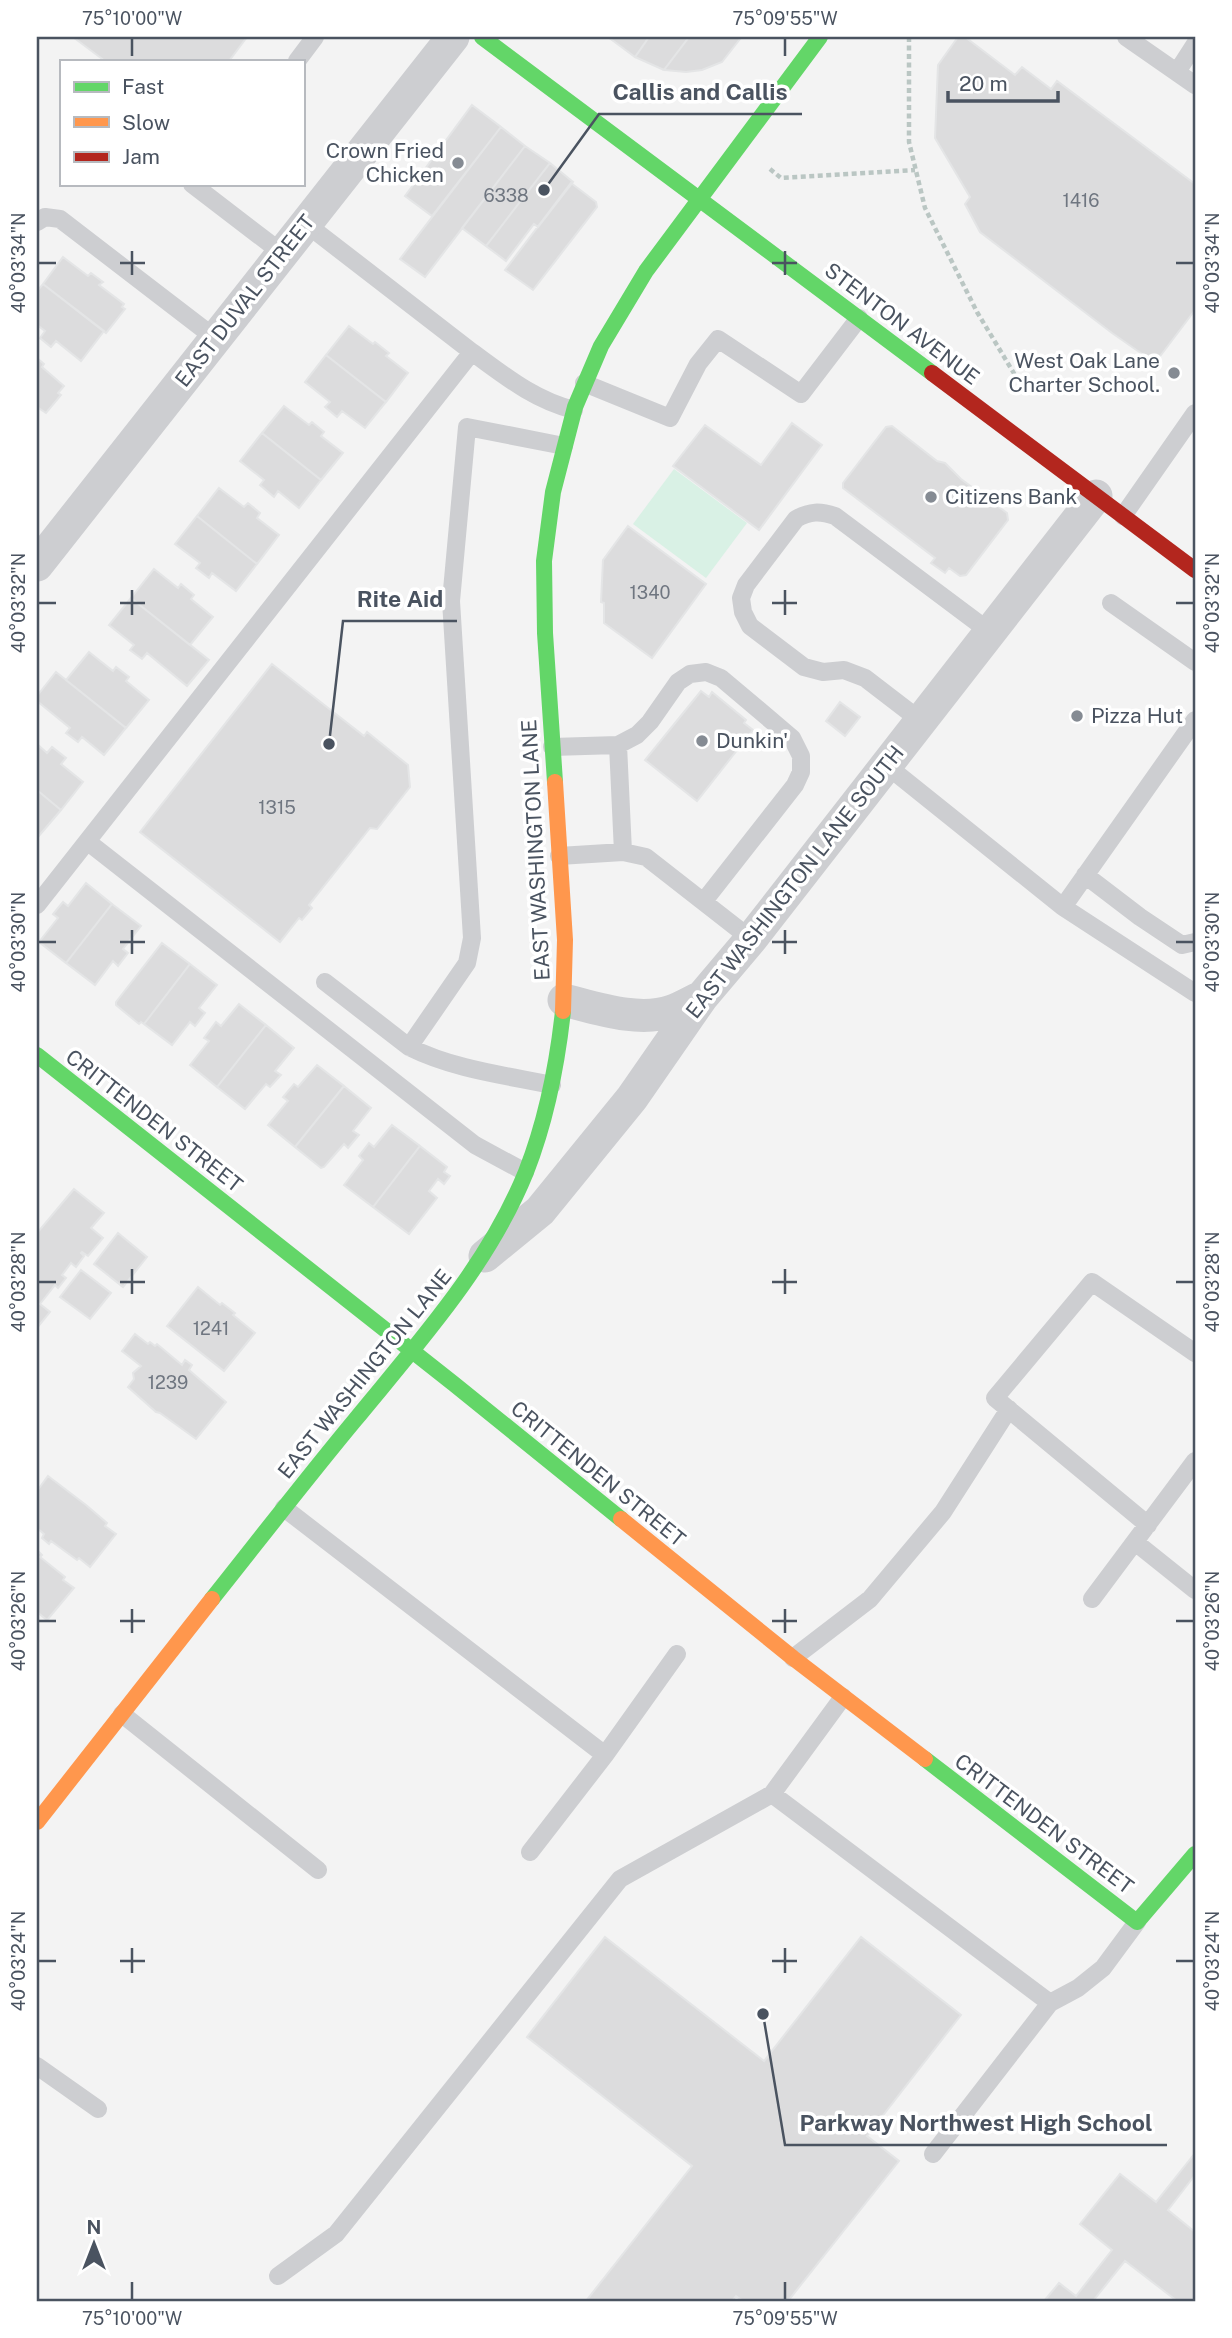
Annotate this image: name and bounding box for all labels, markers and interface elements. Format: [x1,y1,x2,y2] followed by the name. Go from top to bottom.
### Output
[82,8,182,29] text: 75°10'00"W
[732,8,838,29] text: 75°09'55"W
[60,60,304,186] legend
[948,60,1059,104] scale bar
[599,70,802,114] callout: Callis and Callis
[959,71,1008,96] text: 20 m
[122,74,164,99] text: Fast
[612,78,788,105] text: Callis and Callis
[122,110,170,135] text: Slow
[326,138,444,187] place label: Crown Fried Chicken
[122,144,160,169] text: Jam
[450,155,466,171] marker: Crown Fried Chicken
[483,185,529,206] house number: 6338
[1062,190,1100,211] house number: 1416
[170,210,320,392] street label: EAST DUVAL STREET
[8,212,29,314] text: 40°03'34"N
[1202,212,1223,314] text: 40°03'34"N
[820,257,985,390] street label: STENTON AVENUE
[1008,348,1160,397] place label: West Oak Lane Charter School.
[1166,365,1182,381] marker: West Oak Lane Charter School.
[945,484,1077,509] place label: Citizens Bank
[923,489,939,505] marker: Citizens Bank
[8,553,29,653] text: 40°03'32"N
[1202,553,1223,653] text: 40°03'32"N
[343,577,457,621] callout: Rite Aid
[630,582,670,603] house number: 1340
[357,585,443,612] text: Rite Aid
[1091,703,1183,728] place label: Pizza Hut
[1069,708,1085,724] marker: Pizza Hut
[516,719,555,981] street label: EAST WASHINGTON LANE
[716,728,788,753] place label: Dunkin'
[694,733,710,749] marker: Dunkin'
[680,740,909,1023] street label: EAST WASHINGTON LANE SOUTH
[258,797,296,818] house number: 1315
[8,892,29,992] text: 40°03'30"N
[1202,892,1223,992] text: 40°03'30"N
[61,1044,248,1197] street label: CRITTENDEN STREET
[8,1232,29,1332] text: 40°03'28"N
[1202,1232,1223,1332] text: 40°03'28"N
[273,1264,457,1483] street label: EAST WASHINGTON LANE
[193,1318,229,1339] house number: 1241
[148,1372,188,1393] house number: 1239
[506,1396,691,1552] street label: CRITTENDEN STREET
[8,1571,29,1671] text: 40°03'26"N
[1202,1571,1223,1671] text: 40°03'26"N
[950,1748,1139,1899] street label: CRITTENDEN STREET
[8,1911,29,2011] text: 40°03'24"N
[1202,1911,1223,2011] text: 40°03'24"N
[785,2101,1167,2145] callout: Parkway Northwest High School
[799,2109,1153,2136] text: Parkway Northwest High School
[60,2208,130,2278] north arrow
[87,2216,101,2238] text: N
[82,2308,182,2329] text: 75°10'00"W
[732,2308,838,2329] text: 75°09'55"W

